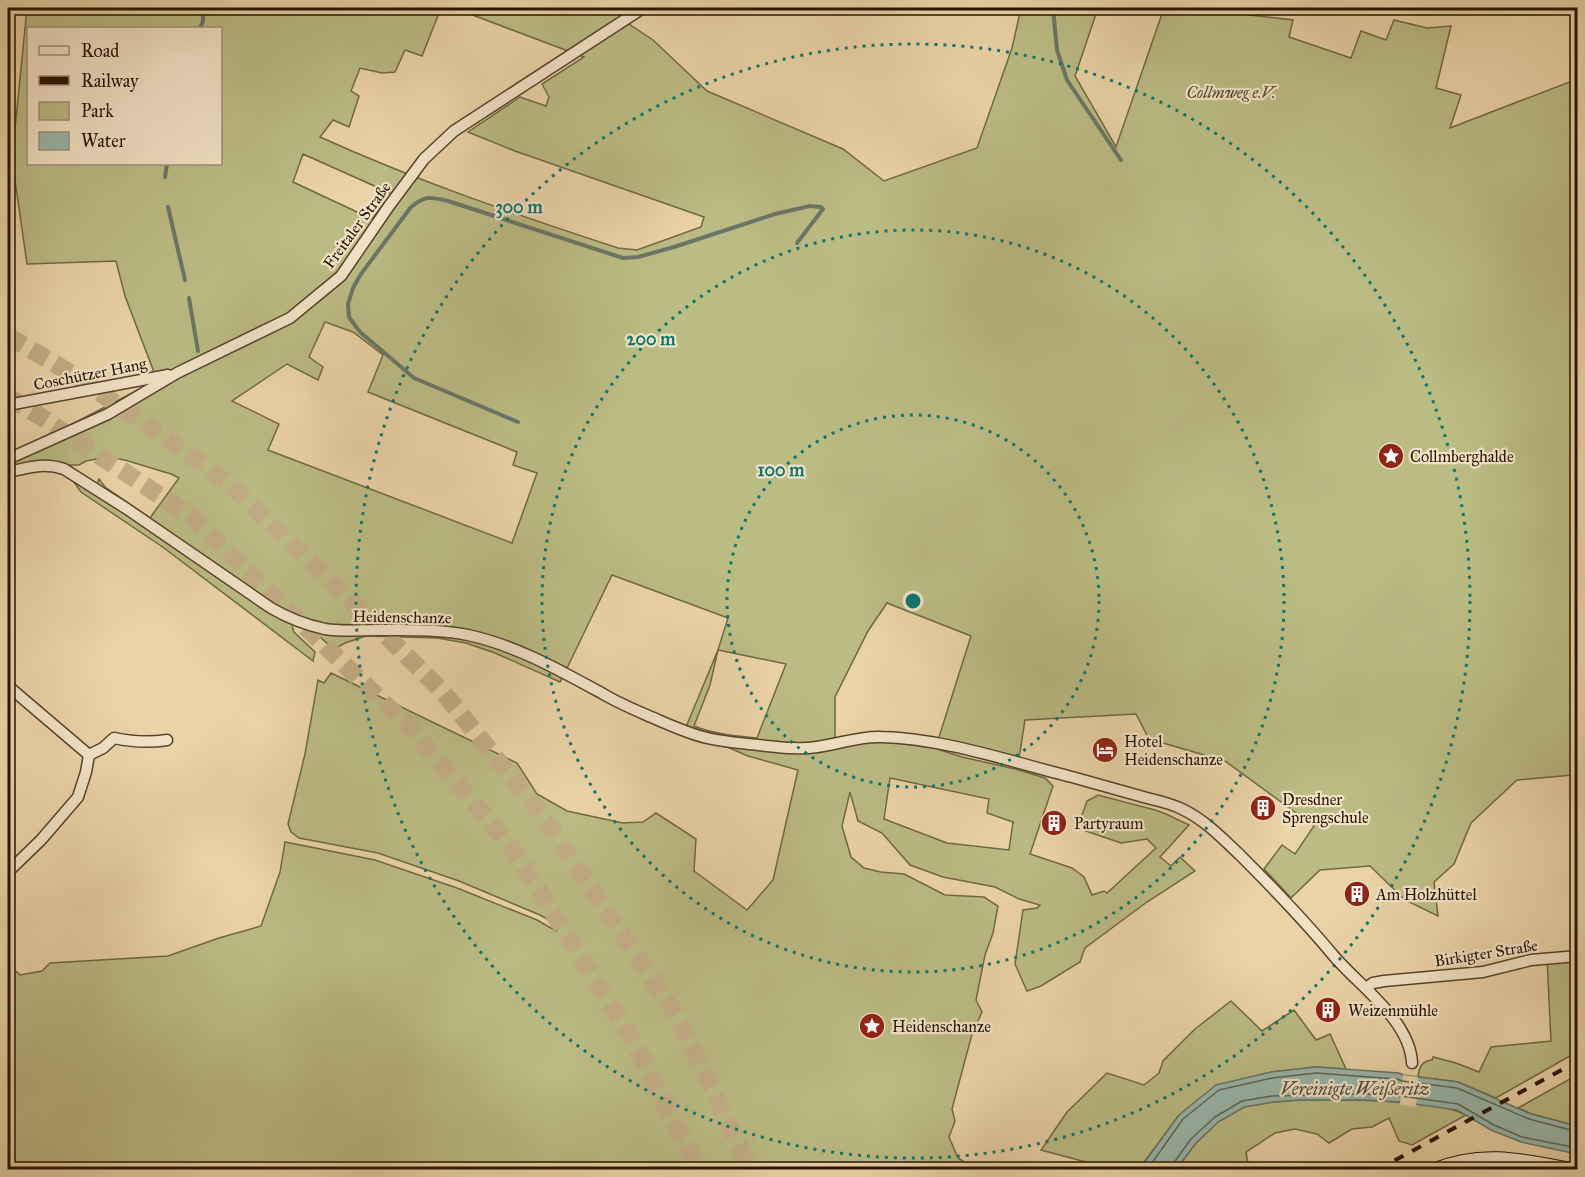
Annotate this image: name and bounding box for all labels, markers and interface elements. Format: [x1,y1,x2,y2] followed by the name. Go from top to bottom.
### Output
[27,27,222,165] legend
[81,40,119,62] text: Road
[81,70,139,92] text: Railway
[1187,83,1277,102] park label: Collmweg e.V.
[81,100,114,122] text: Park
[81,130,126,152] text: Water
[319,178,395,272] street label: Freitaler Straße
[495,196,543,219] text: 300 m
[627,328,676,350] text: 200 m
[32,354,149,395] street label: Coschützer Hang
[1376,441,1406,471] place icon: Collmberghalde
[1410,447,1514,467] place label: Collmberghalde
[758,459,805,481] text: 100 m
[903,591,923,611] centre of rings
[352,607,452,627] street label: Heidenschanze
[1124,732,1223,769] place label: Hotel Heidenschanze
[1090,735,1120,765] hotel icon: Hotel Heidenschanze
[1282,790,1369,828] place label: Dresdner Sprengschule
[1248,793,1278,823] building icon: Dresdner Sprengschule
[1039,808,1069,838] building icon: Partyraum
[1074,814,1144,833] place label: Partyraum
[1342,879,1372,909] building icon: Am Holzhüttel
[1375,885,1477,904] place label: Am Holzhüttel
[1433,935,1540,972] street label: Birkigter Straße
[1313,995,1343,1025] building icon: Weizenmühle
[1348,1001,1438,1020] place label: Weizenmühle
[857,1011,887,1041] place icon: Heidenschanze
[892,1017,991,1036] place label: Heidenschanze
[1281,1078,1430,1100] water label: Vereinigte Weißeritz

